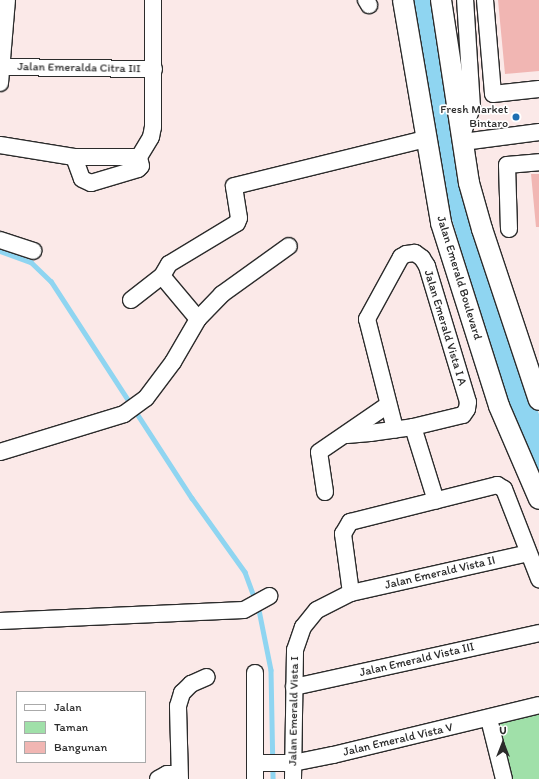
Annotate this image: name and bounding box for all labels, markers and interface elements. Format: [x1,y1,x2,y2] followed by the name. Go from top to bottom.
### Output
[18,60,140,76] street label: Jalan Emeralda Citra III
[440,103,508,131] place label: Fresh Market Bintaro
[511,112,521,122] marker: Fresh Market Bintaro
[433,214,485,342] street label: Jalan Emerald Boulevard
[421,269,469,387] street label: Jalan Emerald Vista I A
[384,553,496,593] street label: Jalan Emerald Vista II
[359,640,475,680] street label: Jalan Emerald Vista III
[286,656,302,766] street label: Jalan Emerald Vista I
[16,691,146,763] legend
[54,700,82,714] text: Jalan
[54,720,88,734] text: Taman
[342,720,454,760] street label: Jalan Emerald Vista V
[483,723,523,763] north arrow
[499,724,507,737] text: U
[54,740,107,754] text: Bangunan

